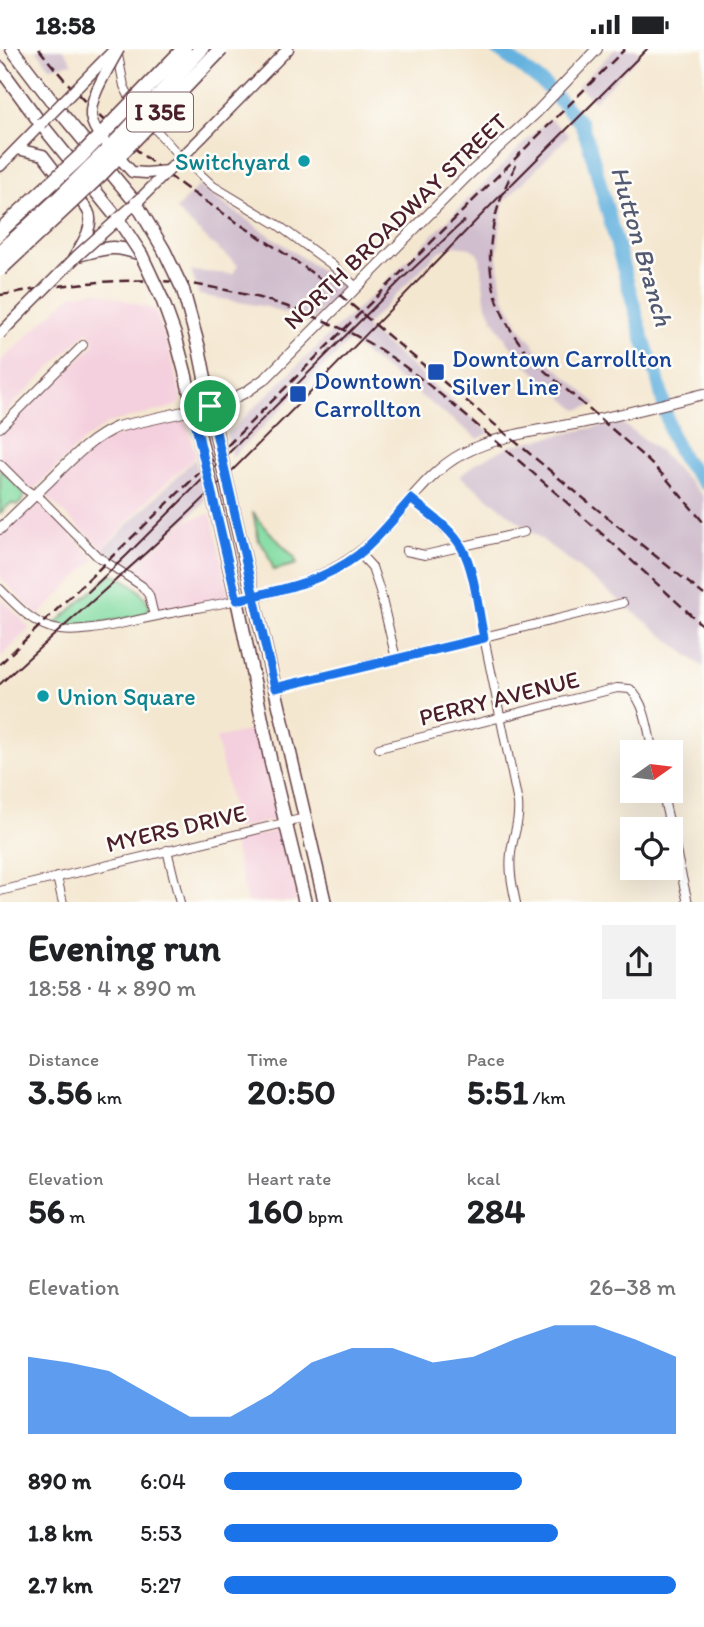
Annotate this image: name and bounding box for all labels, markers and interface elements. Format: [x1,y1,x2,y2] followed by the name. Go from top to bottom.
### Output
[35,9,96,41] text: 18:58
[127,93,193,131] road number: I 35E
[277,106,513,335] street label: NORTH BROADWAY STREET
[175,147,290,176] place label: Switchyard
[296,153,312,169] marker: Switchyard
[604,162,680,330] water label: Hutton Branch
[452,344,672,401] place label: Downtown Carrollton Silver Line
[426,362,446,382] marker: Downtown Carrollton Silver Line
[314,366,422,423] place label: Downtown Carrollton
[180,376,240,436] pin
[288,384,308,404] marker: Downtown Carrollton
[191,387,229,425] icon: arrive
[416,664,582,732] street label: PERRY AVENUE
[57,682,196,711] place label: Union Square
[35,688,51,704] marker: Union Square
[620,740,682,803] north arrow
[620,740,683,880] map controls
[103,798,249,858] street label: MYERS DRIVE
[620,817,683,880] button: locate
[28,925,221,971] text: Evening run
[602,925,676,999] button: share
[28,974,196,1002] text: 18:58 · 4 × 890 m
[28,1048,99,1071] text: Distance
[247,1048,288,1071] text: Time
[467,1048,505,1071] text: Pace
[28,1071,93,1113] text: 3.56
[247,1071,336,1113] text: 20:50
[467,1071,528,1113] text: 5:51
[93,1086,122,1109] text: km
[528,1086,566,1109] text: /km
[28,1167,104,1190] text: Elevation
[247,1167,331,1190] text: Heart rate
[467,1167,500,1190] text: kcal
[28,1190,65,1232] text: 56
[247,1190,304,1232] text: 160
[467,1190,525,1232] text: 284
[65,1205,85,1228] text: m
[304,1205,343,1228] text: bpm
[28,1273,119,1301] text: Elevation
[589,1273,676,1301] text: 26–38 m
[28,1467,91,1495] text: 890 m
[140,1467,186,1495] text: 6:04
[28,1519,93,1547] text: 1.8 km
[140,1519,182,1547] text: 5:53
[28,1571,93,1599] text: 2.7 km
[140,1571,181,1599] text: 5:27

